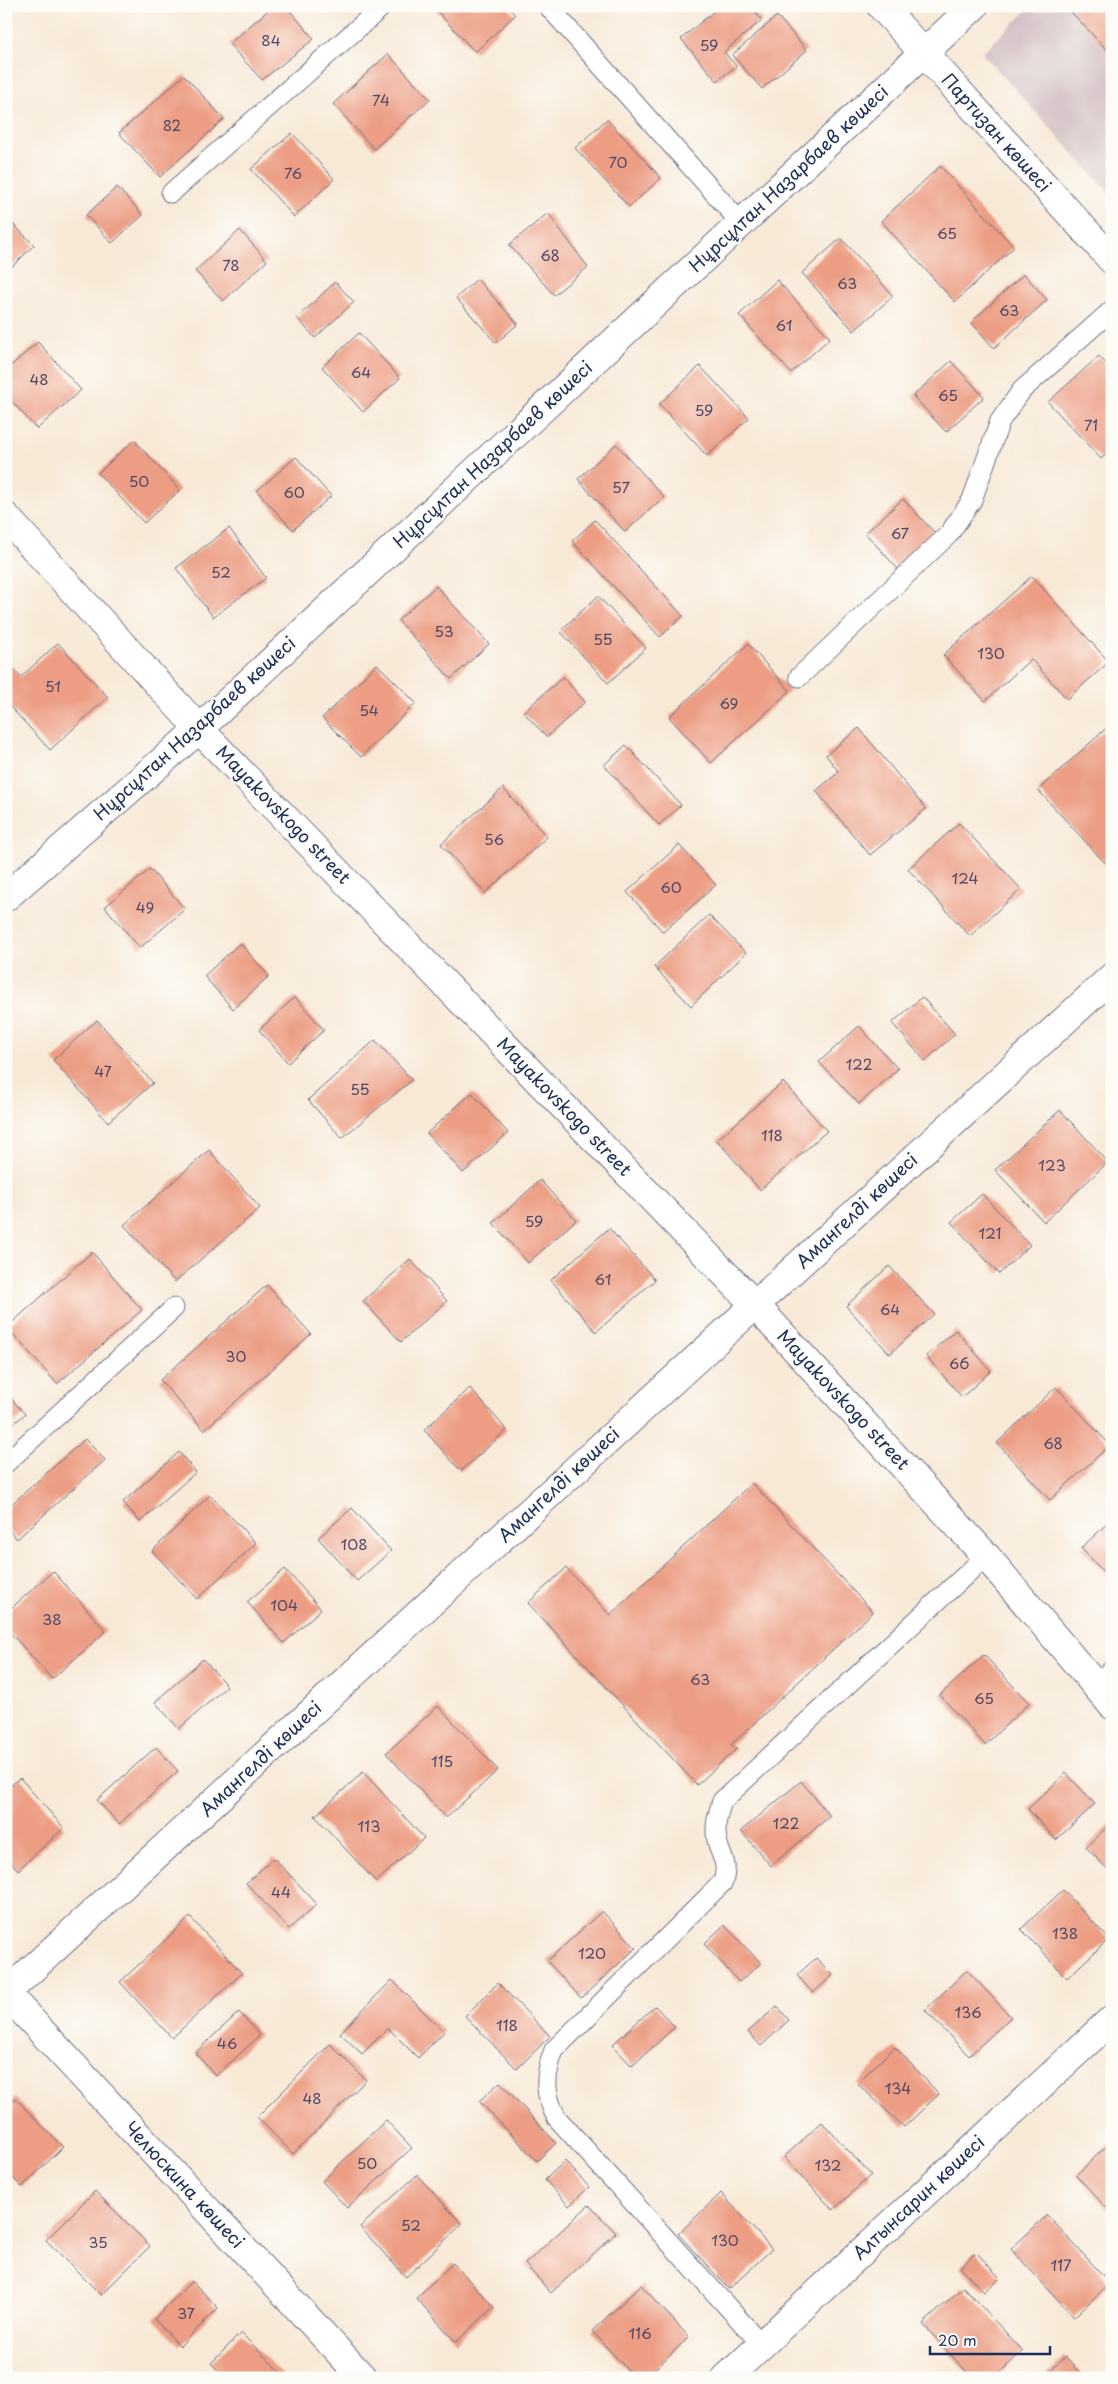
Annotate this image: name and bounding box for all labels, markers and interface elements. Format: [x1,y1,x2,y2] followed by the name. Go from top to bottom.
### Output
[261,28,281,51] house number: 84
[700,33,718,56] house number: 59
[936,66,1058,198] street label: Партизан көшесі
[682,78,894,278] street label: Нұрсұлтан Назарбаев көшесі
[372,88,390,111] house number: 74
[163,113,181,136] house number: 82
[608,150,628,173] house number: 70
[284,161,302,184] house number: 76
[937,221,957,244] house number: 65
[540,243,560,266] house number: 68
[222,253,240,276] house number: 78
[837,271,857,294] house number: 63
[999,298,1019,321] house number: 63
[776,313,792,336] house number: 61
[386,354,598,554] street label: Нұрсұлтан Назарбаев көшесі
[351,360,371,383] house number: 64
[29,367,49,390] house number: 48
[938,383,958,406] house number: 65
[695,398,713,421] house number: 59
[1084,413,1098,436] house number: 71
[129,469,149,492] house number: 50
[612,475,630,498] house number: 57
[283,480,305,503] house number: 60
[891,521,910,544] house number: 67
[211,560,231,583] house number: 52
[434,619,454,642] house number: 53
[593,627,613,650] house number: 55
[87,629,301,826] street label: Нұрсұлтан Назарбаев көшесі
[977,641,1005,664] house number: 130
[45,674,61,697] house number: 51
[720,691,738,714] house number: 69
[359,698,379,721] house number: 54
[211,739,358,889] street label: Mayakovskogo street
[484,827,504,850] house number: 56
[952,866,979,889] house number: 124
[660,875,682,898] house number: 60
[136,895,154,918] house number: 49
[492,1031,639,1181] street label: Mayakovskogo street
[846,1052,872,1075] house number: 122
[94,1059,112,1082] house number: 47
[350,1077,370,1100] house number: 55
[761,1123,783,1146] house number: 118
[789,1146,923,1274] street label: Амангелді көшесі
[1038,1153,1066,1176] house number: 123
[525,1209,543,1232] house number: 59
[978,1221,1002,1244] house number: 121
[595,1267,611,1290] house number: 61
[880,1297,900,1320] house number: 64
[772,1323,917,1475] street label: Mayakovskogo street
[226,1344,246,1367] house number: 30
[949,1351,969,1374] house number: 66
[491,1420,625,1548] street label: Амангелді көшесі
[1043,1431,1063,1454] house number: 68
[340,1532,368,1555] house number: 108
[270,1593,298,1616] house number: 104
[42,1607,62,1630] house number: 38
[690,1667,710,1690] house number: 63
[974,1686,994,1709] house number: 65
[193,1694,327,1822] street label: Амангелді көшесі
[431,1749,453,1772] house number: 115
[773,1811,799,1834] house number: 122
[358,1814,380,1837] house number: 113
[271,1880,291,1903] house number: 44
[1052,1921,1078,1944] house number: 138
[578,1941,606,1964] house number: 120
[954,2000,982,2023] house number: 136
[496,2013,518,2036] house number: 118
[217,2031,237,2054] house number: 46
[885,2076,911,2099] house number: 134
[302,2086,322,2109] house number: 48
[119,2114,251,2254] street label: Челюскина көшесі
[846,2128,990,2265] street label: Алтынсарин көшесі
[357,2151,377,2174] house number: 50
[815,2153,841,2176] house number: 132
[401,2213,421,2236] house number: 52
[711,2228,739,2251] house number: 130
[88,2230,108,2253] house number: 35
[1050,2253,1072,2276] house number: 117
[177,2301,195,2324] house number: 37
[628,2321,652,2344] house number: 116
[930,2324,1050,2356] scale bar
[938,2328,977,2351] text: 20 m

